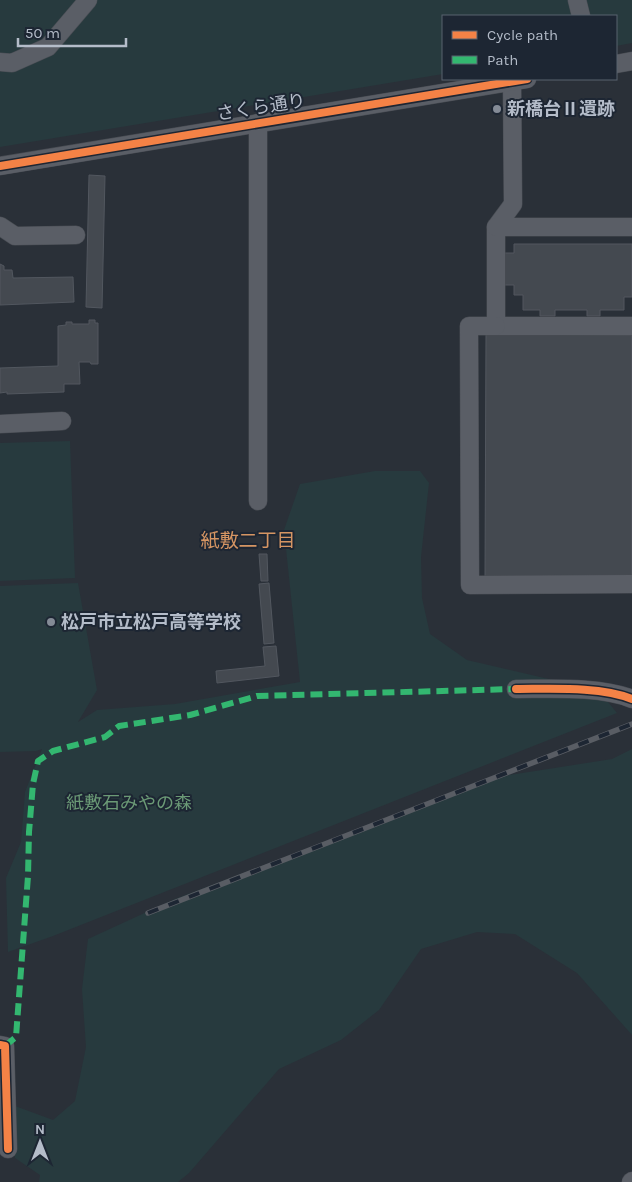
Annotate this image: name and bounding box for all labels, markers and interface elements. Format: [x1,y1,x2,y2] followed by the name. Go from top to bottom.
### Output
[18,15,125,47] scale bar
[442,15,617,80] legend
[25,24,60,42] text: 50 m
[487,26,558,44] text: Cycle path
[487,51,518,69] text: Path
[215,89,307,125] street label: さくら通り
[507,98,615,120] place label: 新橋台Ⅱ遺跡
[491,103,503,115] marker: 新橋台Ⅱ遺跡
[200,530,296,552] district label: 紙敷二丁目
[61,611,241,633] place label: 松戸市立松戸高等学校
[45,616,57,628] marker: 松戸市立松戸高等学校
[66,792,192,814] park label: 紙敷石みやの森
[15,1117,65,1167] north arrow
[35,1121,45,1138] text: N

